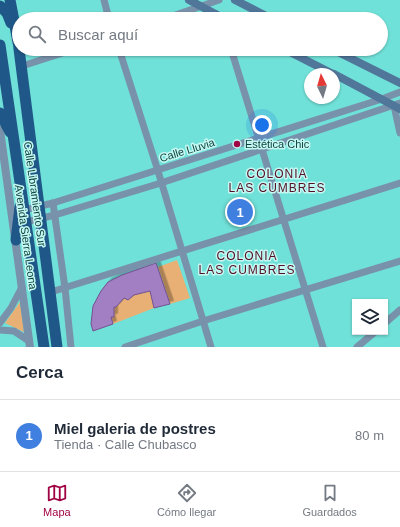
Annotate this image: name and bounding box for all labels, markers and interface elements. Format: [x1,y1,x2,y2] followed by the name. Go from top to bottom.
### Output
[12,12,388,56] search box
[26,23,48,45] icon: search
[58,26,138,43] text: Buscar aquí
[304,68,340,104] north arrow
[252,115,272,135] your location
[158,136,217,164] street label: Calle Lluvia
[245,138,310,150] place label: Estética Chic
[232,139,242,149] marker: Estética Chic
[22,141,48,248] street label: Calle Libramiento Sur
[228,167,326,195] district label: COLONIA LAS CUMBRES
[13,184,39,291] street label: Avenida Sierra Leona
[227,197,253,227] pin: 1
[198,249,296,277] district label: COLONIA LAS CUMBRES
[352,299,388,335] map controls
[352,299,388,335] button: layers
[16,363,63,382] text: Cerca
[54,420,216,437] text: Miel galeria de postres
[25,428,33,443] text: 1
[355,428,384,443] text: 80 m
[54,437,197,452] text: Tienda · Calle Chubasco
[43,482,71,518] tab: Mapa
[157,482,216,518] tab: Cómo llegar
[302,482,357,518] tab: Guardados

